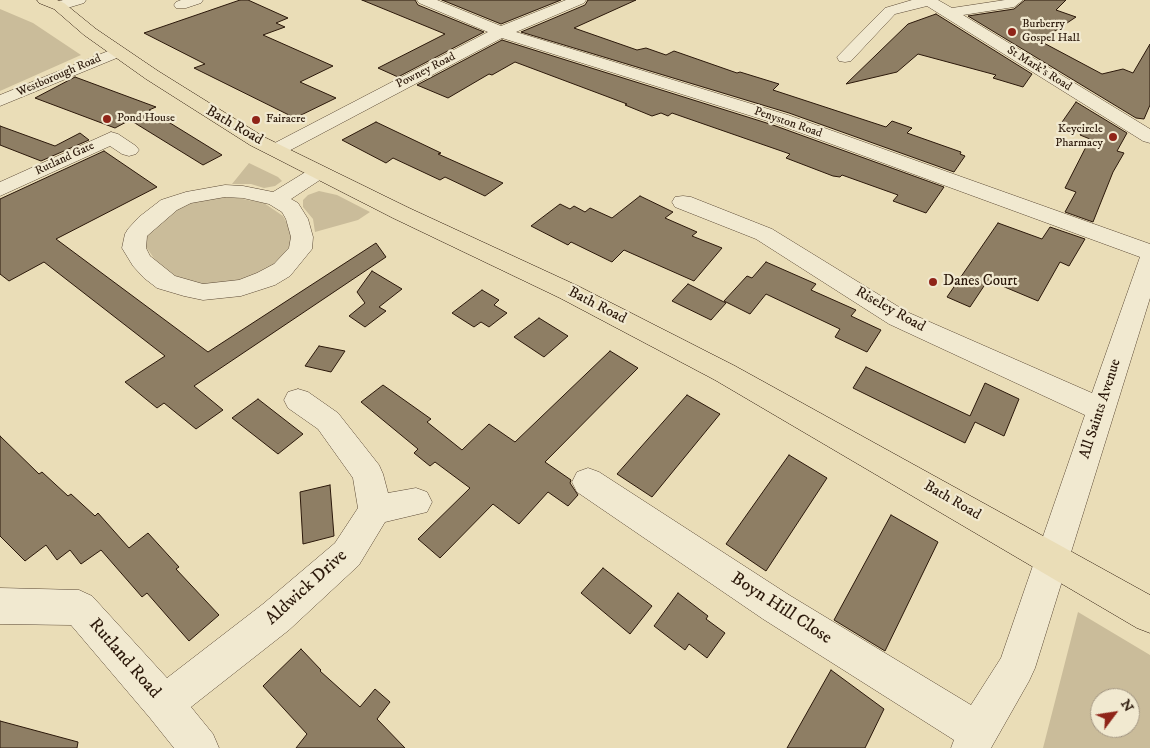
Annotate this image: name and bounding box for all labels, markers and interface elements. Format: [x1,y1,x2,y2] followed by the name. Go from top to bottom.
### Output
[1022,18,1080,46] place label: Burberry Gospel Hall
[1006,26,1018,38] marker: Burberry Gospel Hall
[1004,43,1074,95] street label: St Mark's Road
[394,50,458,92] street label: Powney Road
[15,52,103,100] street label: Westborough Road
[202,103,266,149] street label: Bath Road
[752,105,824,141] street label: Penyston Road
[117,112,175,126] place label: Pond House
[101,113,113,125] marker: Pond House
[266,113,305,127] place label: Fairacre
[250,114,262,126] marker: Fairacre
[1055,123,1103,151] place label: Keycircle Pharmacy
[1107,131,1119,143] marker: Keycircle Pharmacy
[33,139,97,179] street label: Rutland Gate
[943,273,1018,291] place label: Danes Court
[927,276,939,288] marker: Danes Court
[852,283,928,337] street label: Riseley Road
[565,284,629,328] street label: Bath Road
[1076,357,1126,461] street label: All Saints Avenue
[920,478,984,524] street label: Bath Road
[262,546,352,630] street label: Aldwick Drive
[727,568,835,650] street label: Boyn Hill Close
[83,615,165,703] street label: Rutland Road
[1090,688,1140,738] north arrow
[1116,696,1138,715] text: N

